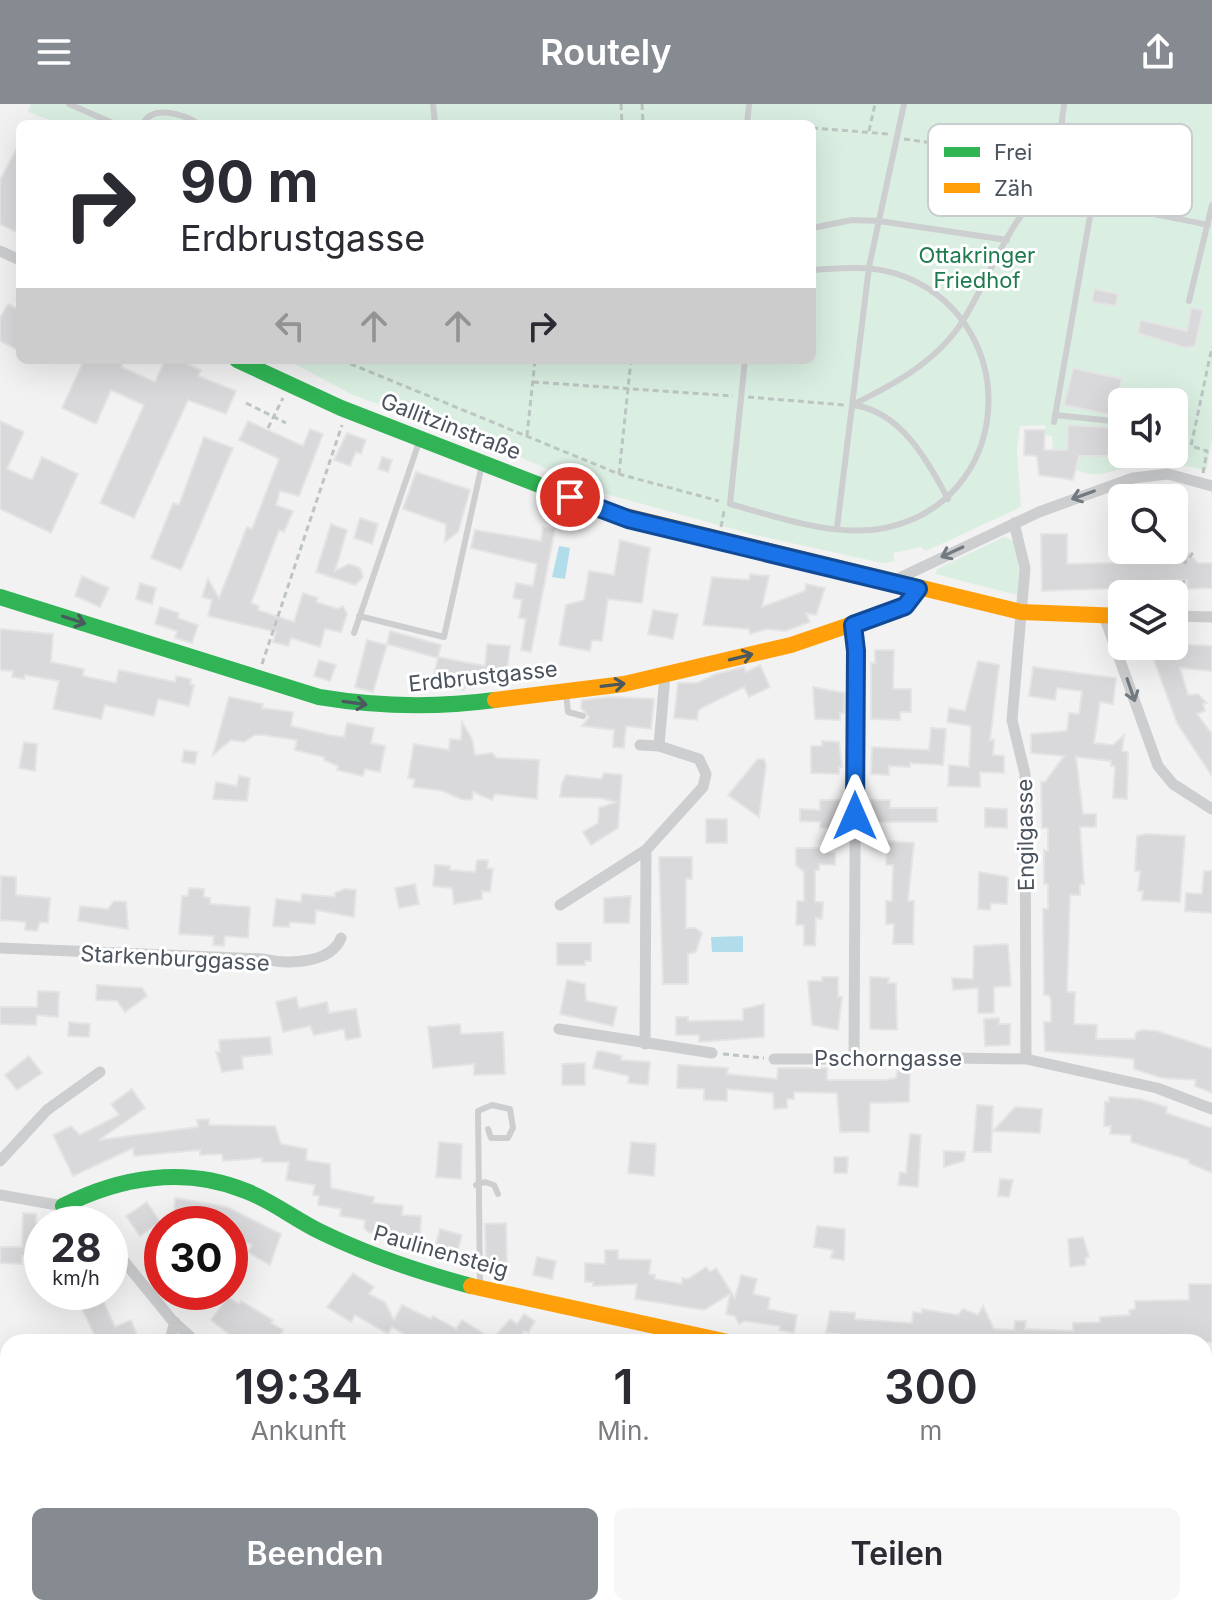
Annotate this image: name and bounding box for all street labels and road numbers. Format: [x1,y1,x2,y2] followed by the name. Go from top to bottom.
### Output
[377,387,525,465] street label: Gallitzinstraße
[407,655,559,697] street label: Erdbrustgasse
[1011,779,1039,891] street label: Engilgasse
[80,940,270,976] street label: Starkenburggasse
[814,1045,962,1071] street label: Pschorngasse
[371,1219,511,1283] street label: Paulinensteig

